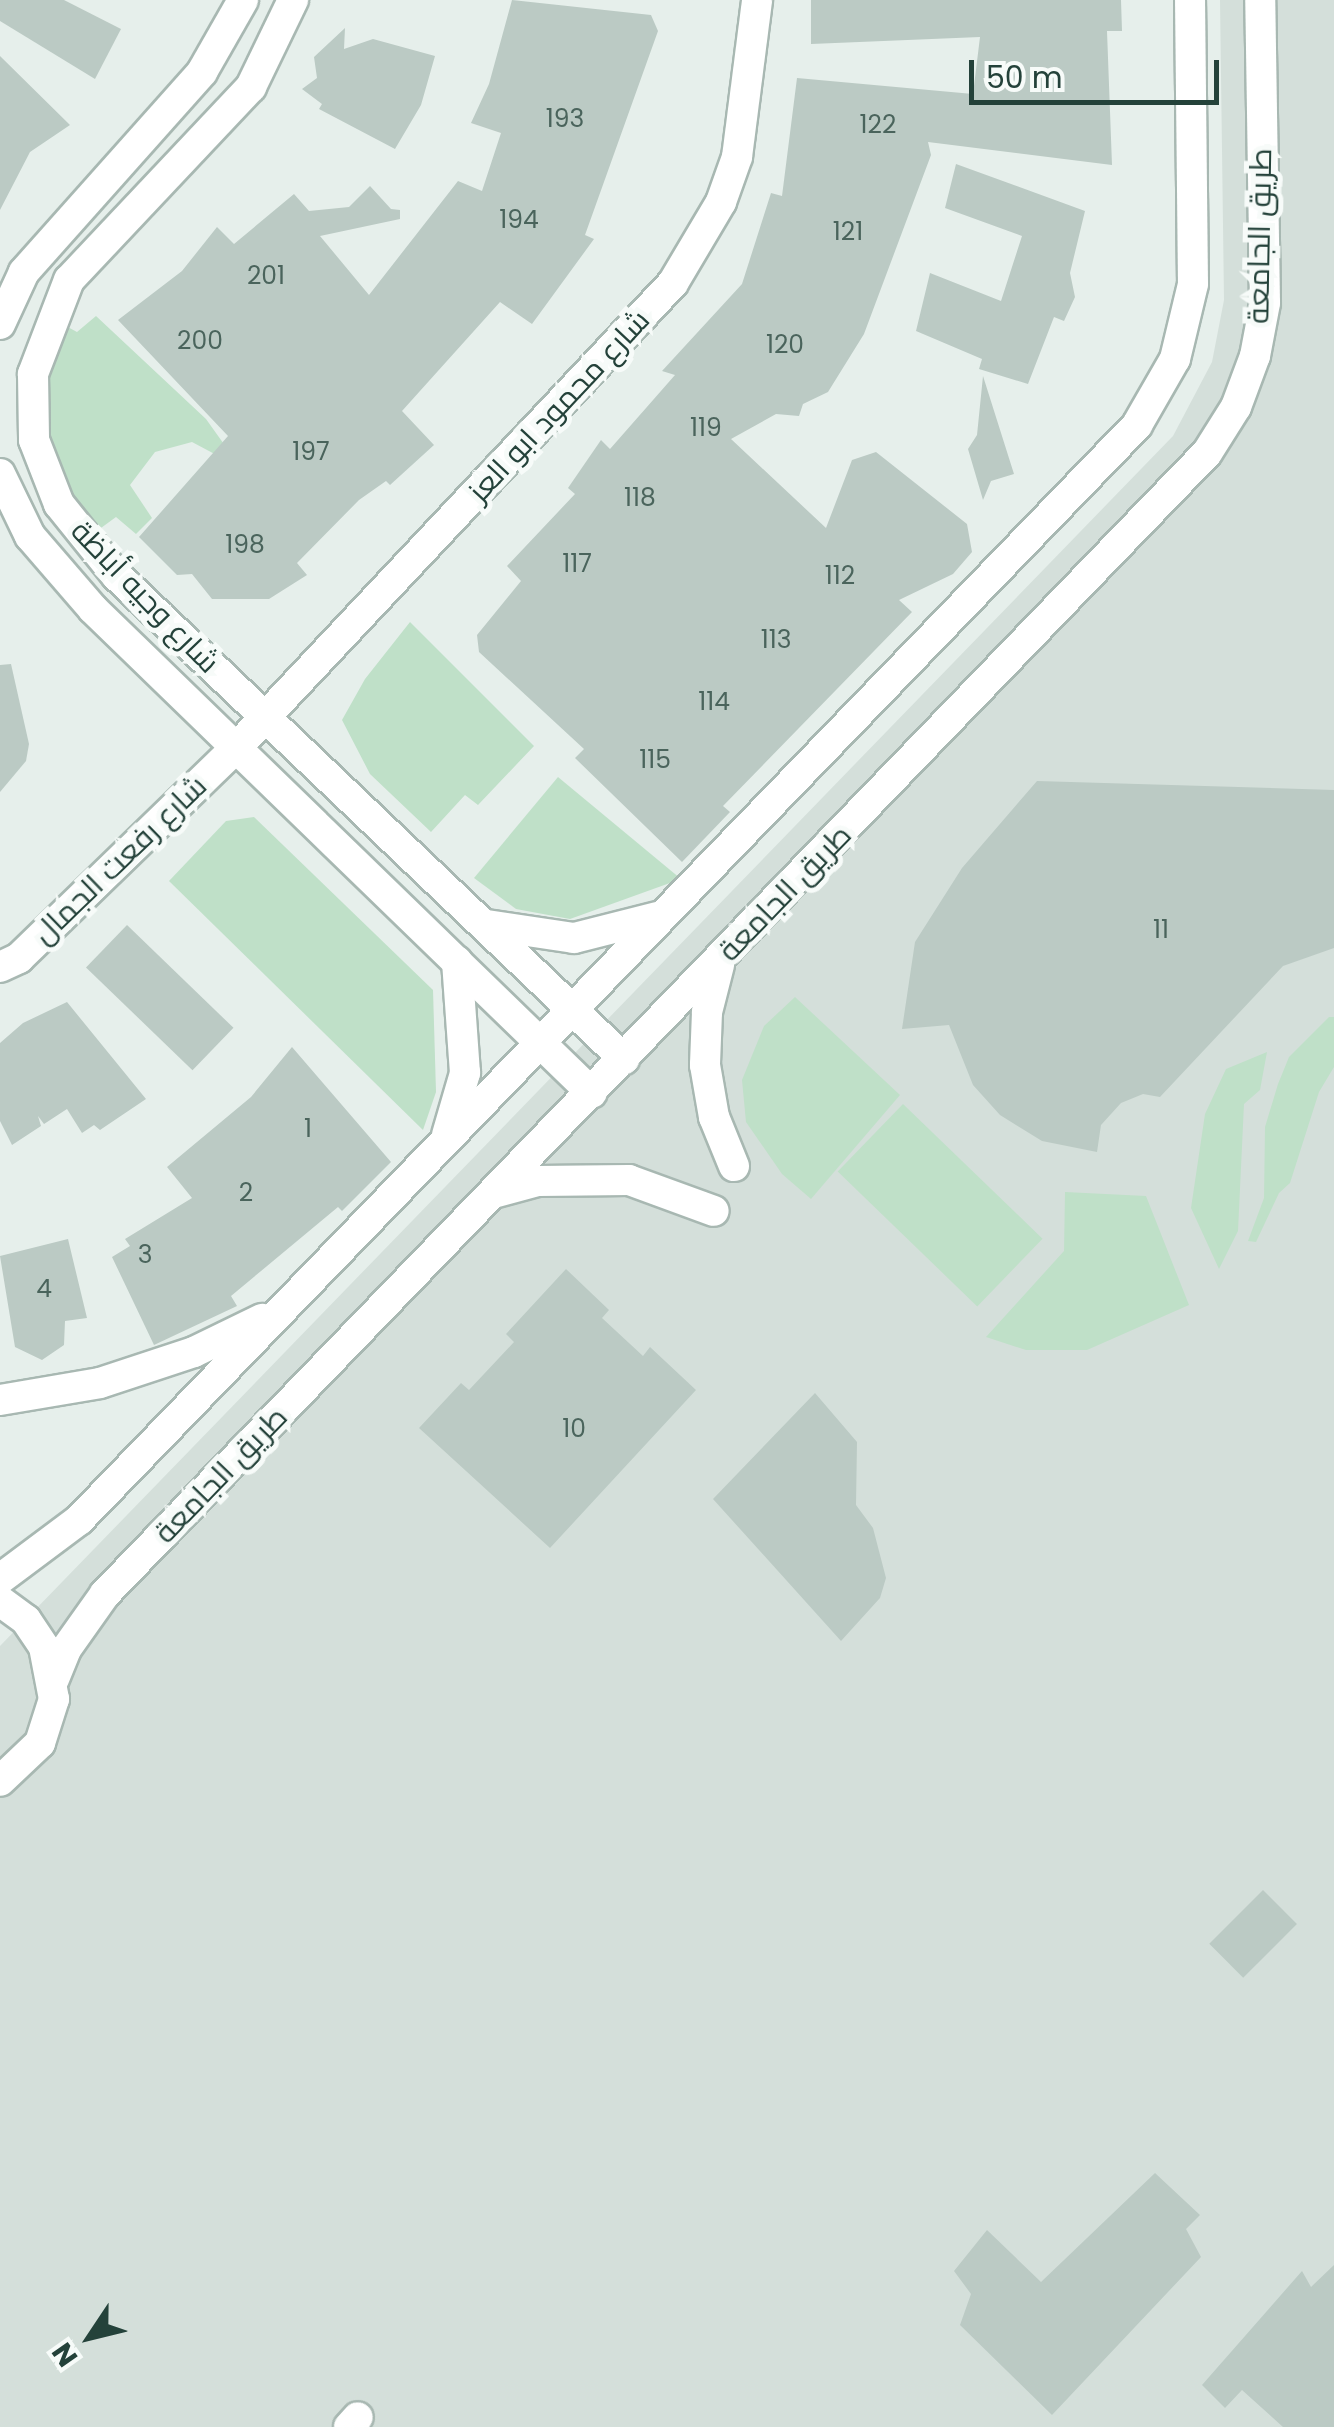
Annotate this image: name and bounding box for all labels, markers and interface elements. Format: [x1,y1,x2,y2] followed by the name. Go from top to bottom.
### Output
[974,40,1224,102] scale bar
[986,56,1063,99] text: 50 m
[546,104,584,134] house number: 193
[860,110,896,140] house number: 122
[1240,148,1280,324] street label: طريق الجامعة
[499,205,539,235] house number: 194
[833,217,863,247] house number: 121
[247,261,285,291] house number: 201
[461,303,657,509] street label: شارع محمود ابو العز
[177,326,223,356] house number: 200
[766,330,804,360] house number: 120
[690,413,722,443] house number: 119
[292,437,330,467] house number: 197
[624,483,656,513] house number: 118
[63,513,227,681] street label: شارع وجيه أباظة
[225,530,265,560] house number: 198
[562,549,592,579] house number: 117
[825,561,855,591] house number: 112
[761,625,791,655] house number: 113
[698,687,730,717] house number: 114
[639,745,671,775] house number: 115
[26,768,214,952] street label: شارع رفعت الجمال
[711,817,859,969] street label: طريق الجامعة
[1153,915,1169,945] house number: 11
[304,1114,312,1144] house number: 1
[239,1178,253,1208] house number: 2
[138,1240,152,1270] house number: 3
[36,1274,52,1304] house number: 4
[147,1399,295,1551] street label: طريق الجامعة
[562,1414,586,1444] house number: 10
[40,2287,140,2387] north arrow
[43,2335,87,2374] text: N

